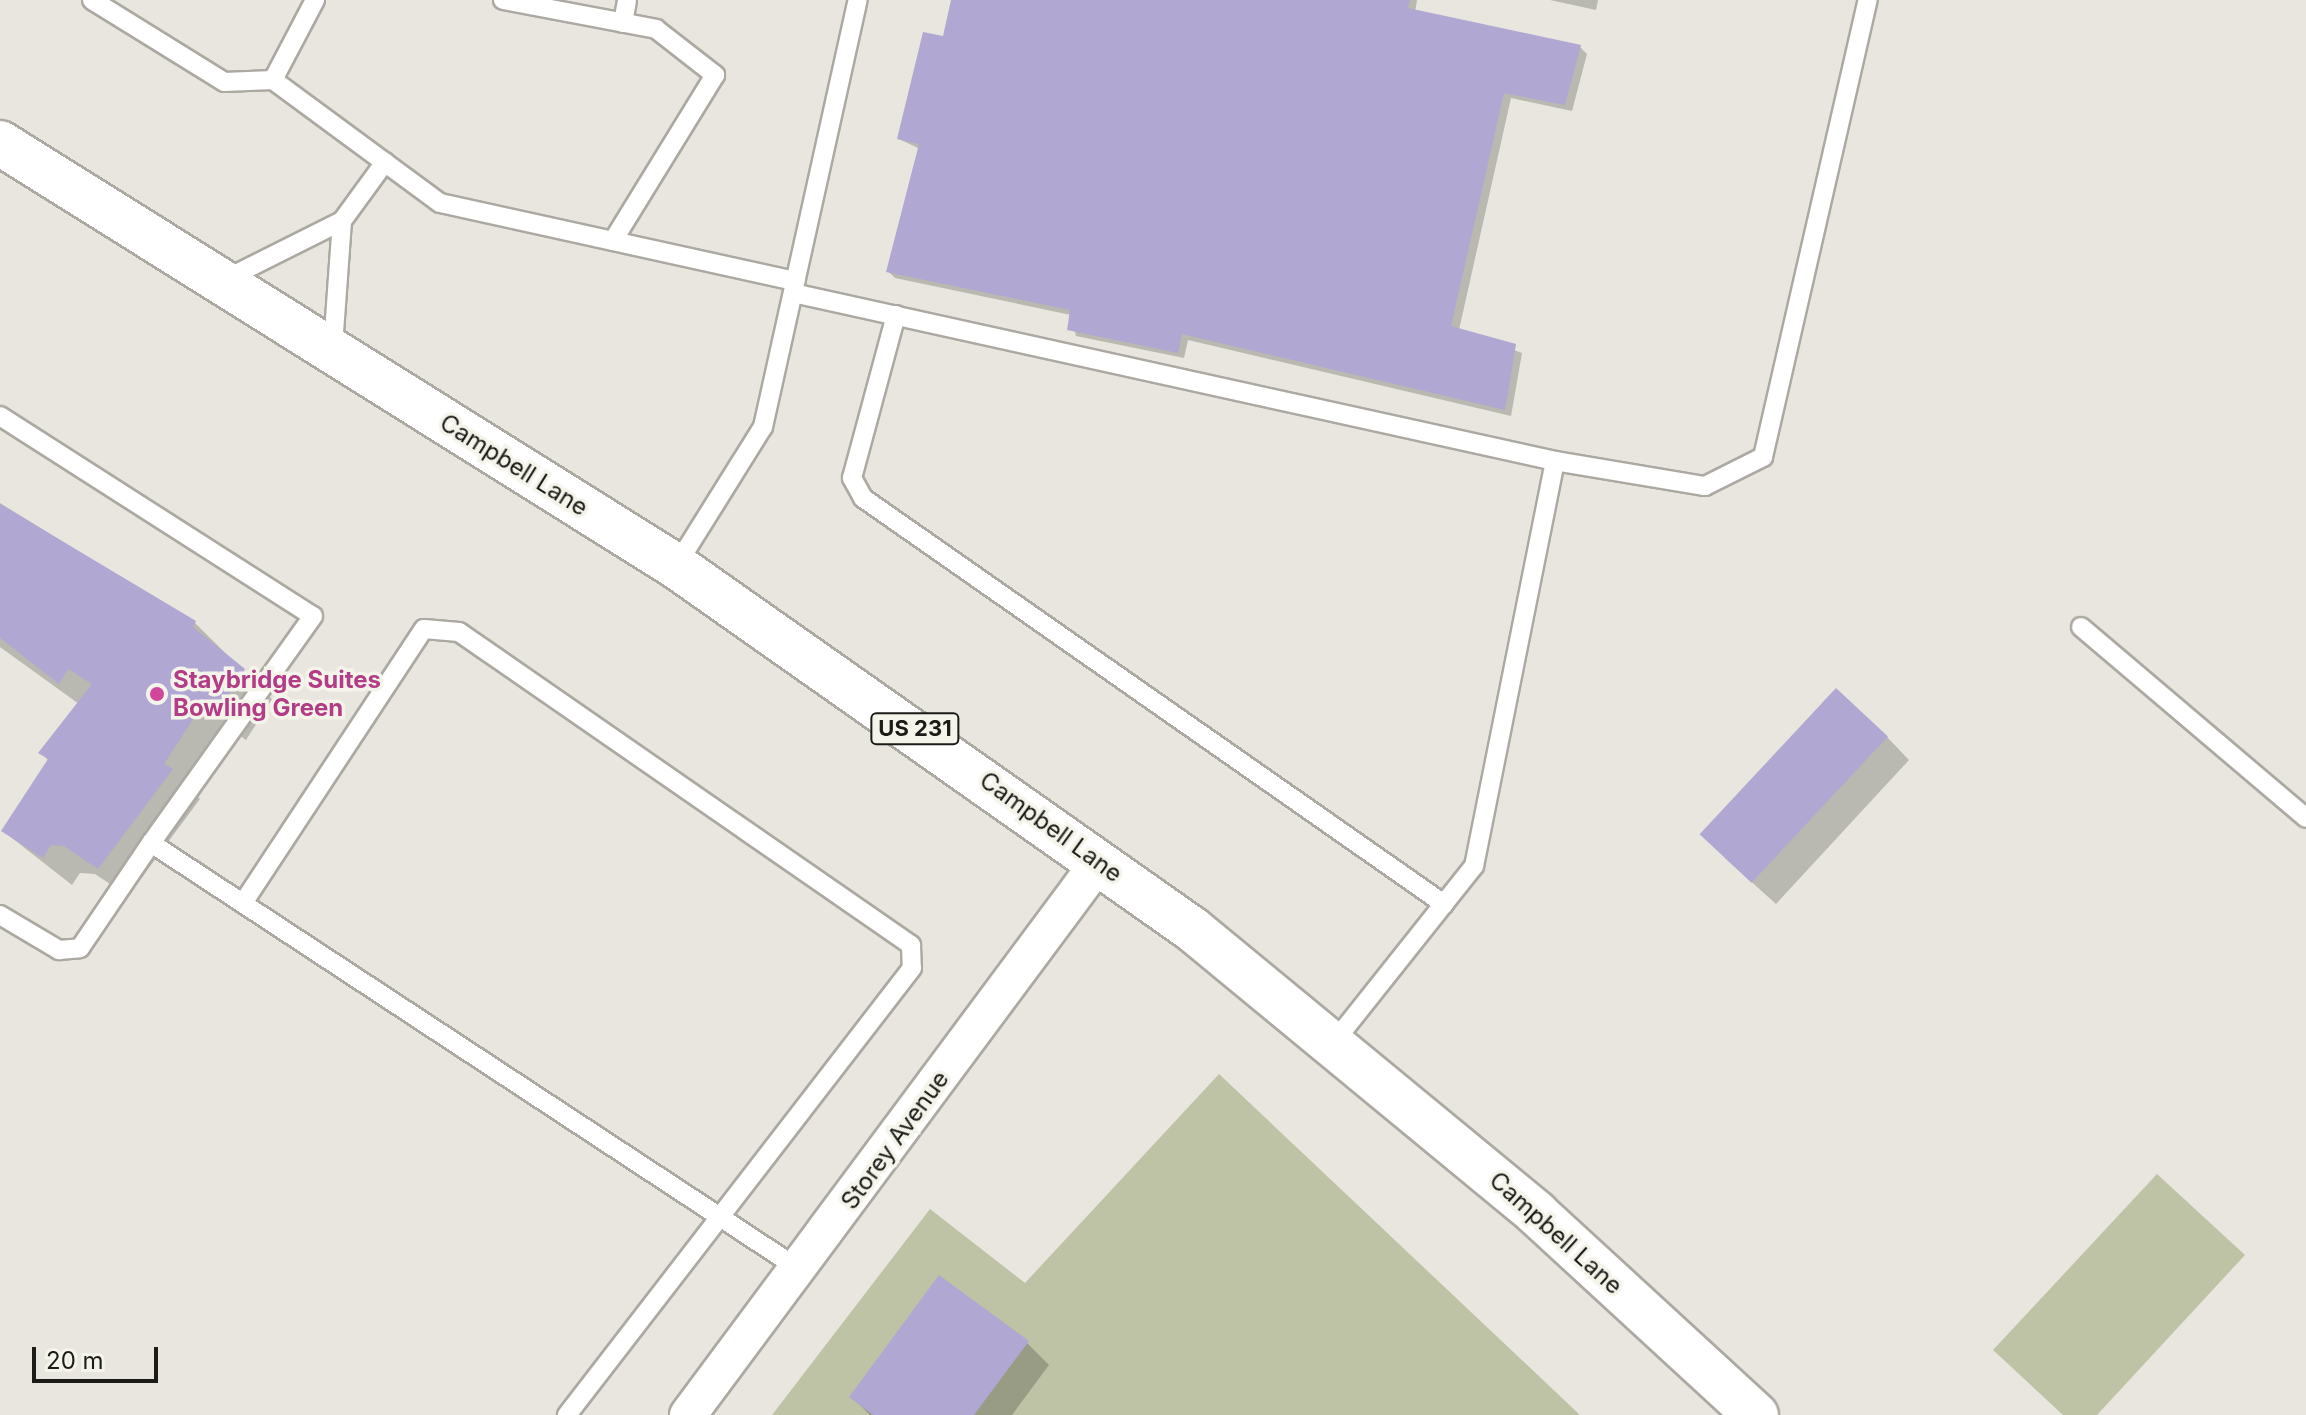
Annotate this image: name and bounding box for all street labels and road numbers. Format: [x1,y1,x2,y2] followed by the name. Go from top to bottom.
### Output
[435,408,593,522] street label: Campbell Lane
[869,711,961,747] road number: US 231
[974,766,1128,888] street label: Campbell Lane
[835,1065,955,1215] street label: Storey Avenue
[1484,1166,1628,1300] street label: Campbell Lane

